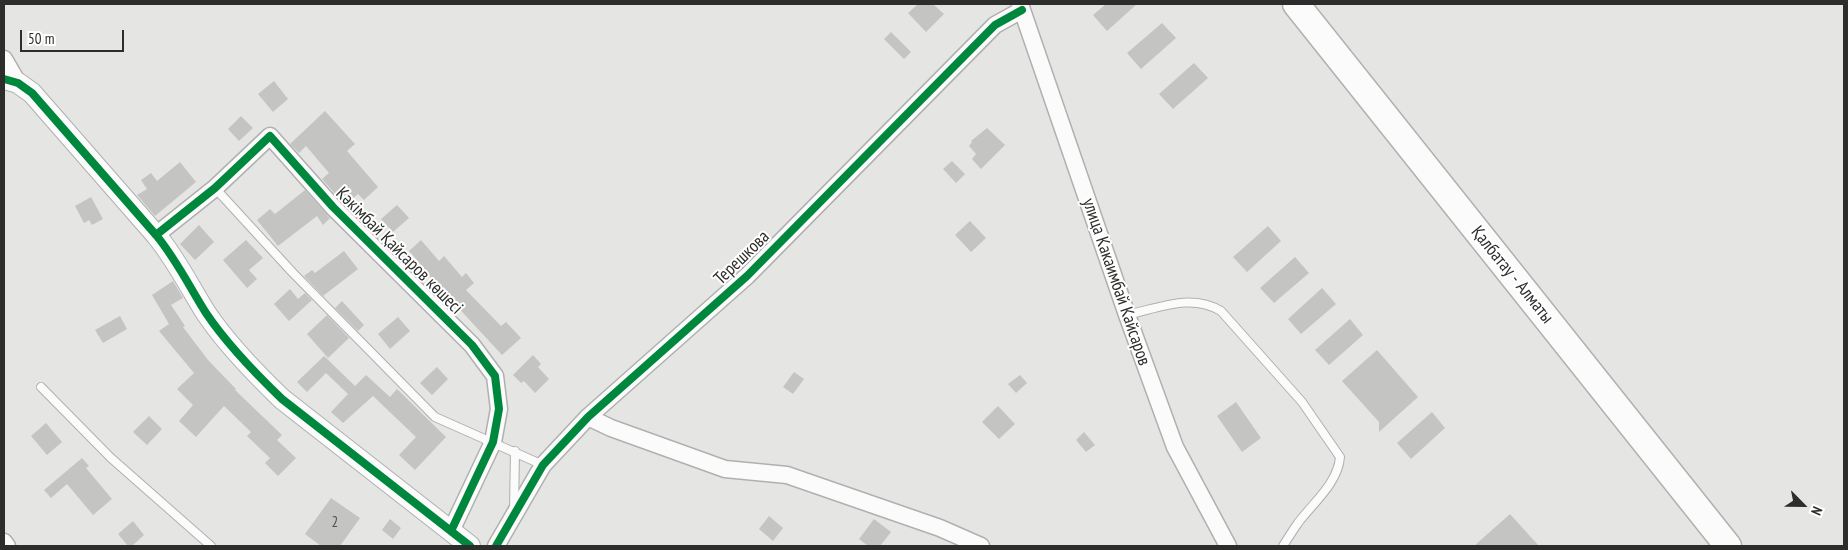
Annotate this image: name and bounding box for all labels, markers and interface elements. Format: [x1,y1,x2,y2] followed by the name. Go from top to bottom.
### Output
[22,20,126,52] scale bar
[28,29,54,48] text: 50 m
[331,183,467,319] street label: Кәкімбай Қайсаров көшесі
[1077,196,1155,368] street label: улица Какаимбай Кайсаров
[1466,222,1558,328] street label: Қалбатау - Алматы
[710,226,774,290] street label: Терешкова
[1778,480,1828,530] north arrow
[1807,504,1827,518] text: N
[332,514,338,532] house number: 2

